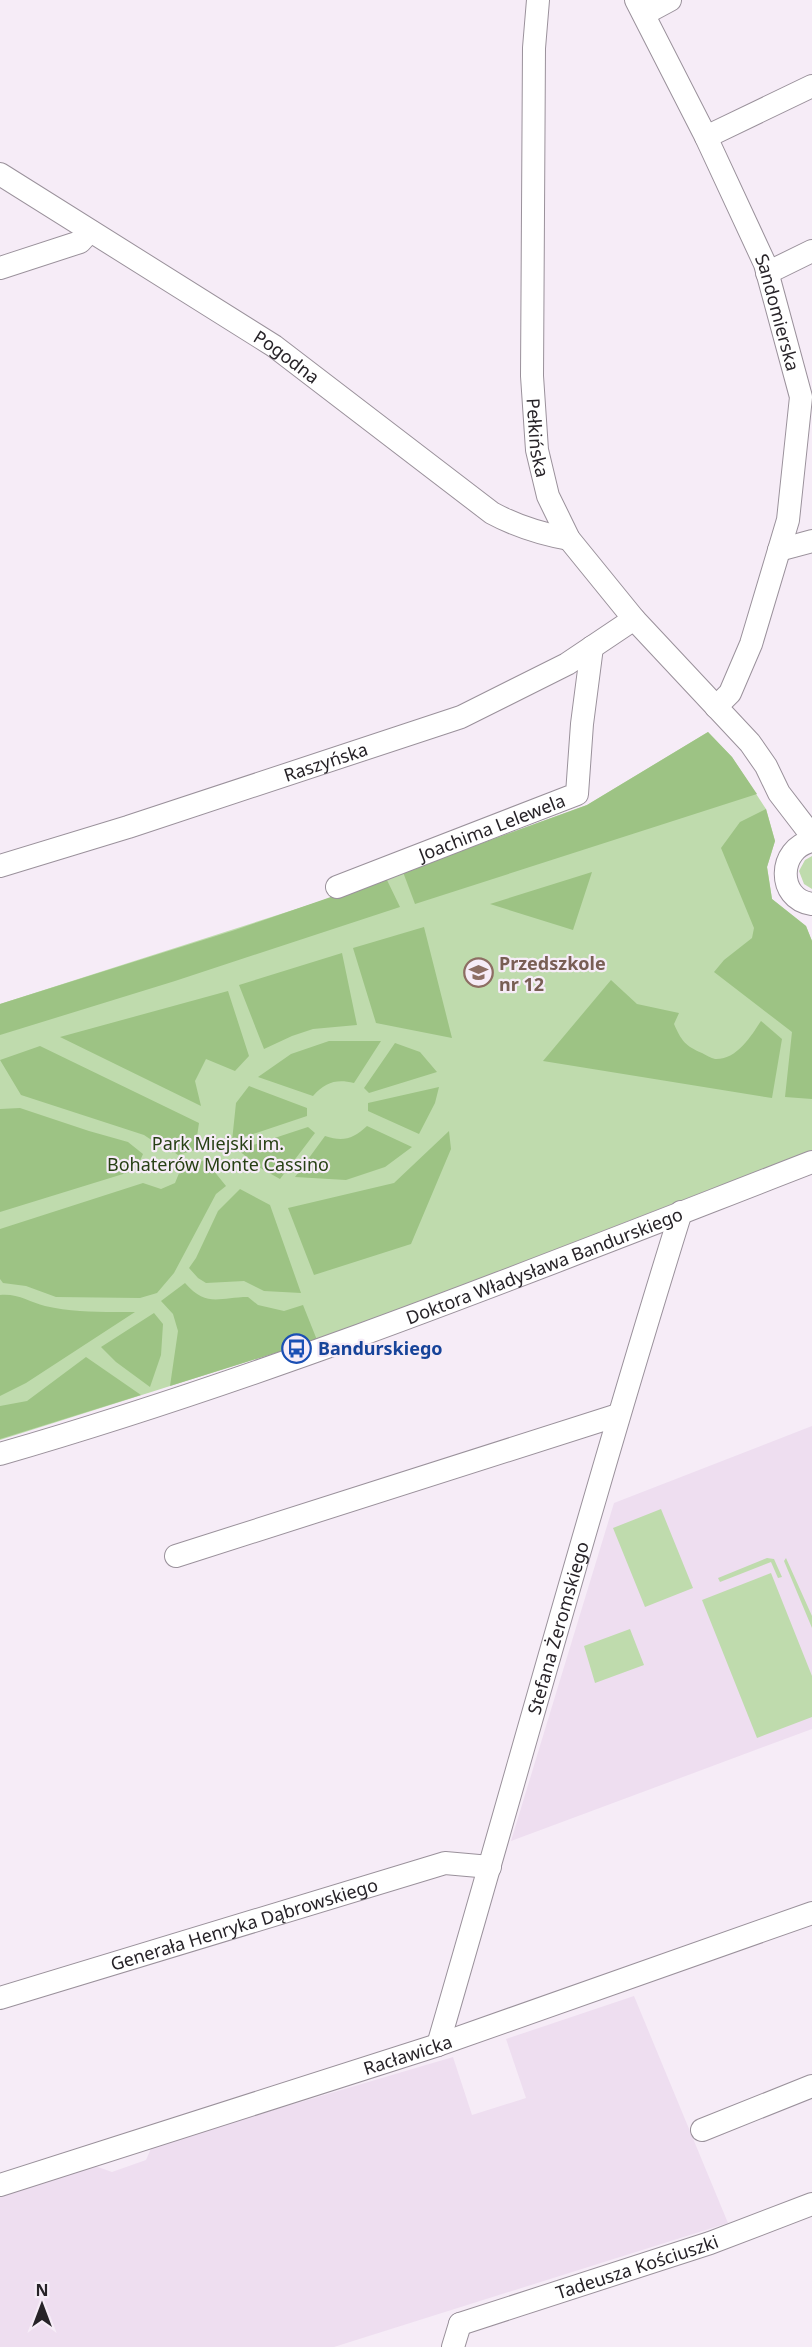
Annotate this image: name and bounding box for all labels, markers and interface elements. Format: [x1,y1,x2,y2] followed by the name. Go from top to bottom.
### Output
[750,250,805,374] street label: Sandomierska
[249,324,325,389] street label: Pogodna
[522,397,555,479] street label: Pełkińska
[281,737,371,787] street label: Raszyńska
[413,788,568,867] street label: Joachima Lelewela
[499,951,606,996] place label: Przedszkole nr 12
[462,957,494,989] school or university icon: Przedszkole nr 12
[107,1131,329,1176] park label: Park Miejski im. Bohaterów Monte Cassino
[402,1202,686,1329] street label: Doktora Władysława Bandurskiego
[281,1332,313,1364] bus stop icon: Bandurskiego
[318,1336,443,1360] place label: Bandurskiego
[521,1538,594,1717] street label: Stefana Żeromskiego
[108,1872,381,1976] street label: Generała Henryka Dąbrowskiego
[360,2029,455,2080] street label: Racławicka
[553,2229,722,2304] street label: Tadeusza Kościuszki
[12,2275,72,2335] north arrow
[35,2279,49,2301] text: N

